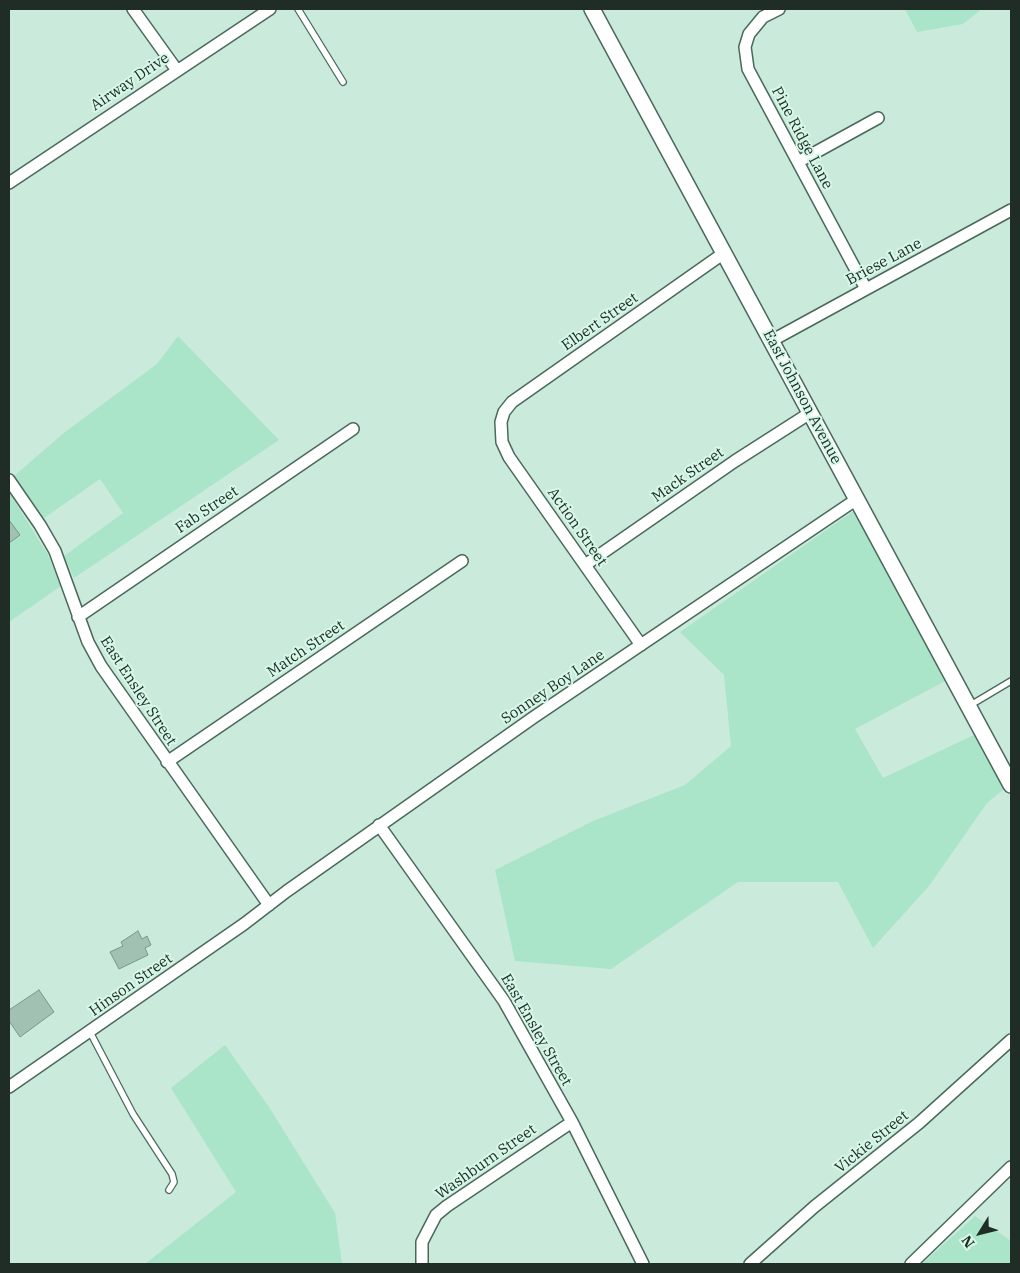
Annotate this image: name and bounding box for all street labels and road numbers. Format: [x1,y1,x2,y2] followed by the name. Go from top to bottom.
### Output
[87,49,173,115] street label: Airway Drive
[767,84,837,192] street label: Pine Ridge Lane
[843,235,925,289] street label: Briese Lane
[558,289,642,355] street label: Elbert Street
[759,327,845,467] street label: East Johnson Avenue
[649,444,727,506] street label: Mack Street
[172,483,242,537] street label: Fab Street
[543,484,611,570] street label: Action Street
[264,617,348,681] street label: Match Street
[96,633,180,749] street label: East Ensley Street
[498,646,608,728] street label: Sonney Boy Lane
[86,950,176,1020] street label: Hinson Street
[497,971,575,1089] street label: East Ensley Street
[832,1107,912,1177] street label: Vickie Street
[432,1121,540,1203] street label: Washburn Street

